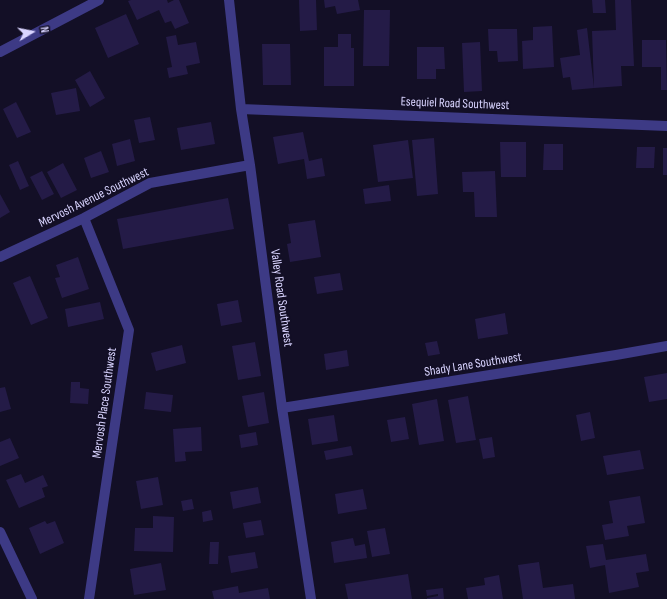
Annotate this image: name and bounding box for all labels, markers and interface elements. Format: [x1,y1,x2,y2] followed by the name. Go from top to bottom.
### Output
[12,12,52,52] north arrow
[37,26,51,34] text: N
[400,94,510,114] street label: Esequiel Road Southwest
[37,165,151,231] street label: Mervosh Avenue Southwest
[266,248,296,348] street label: Valley Road Southwest
[89,347,121,459] street label: Mervosh Place Southwest
[423,350,523,380] street label: Shady Lane Southwest

